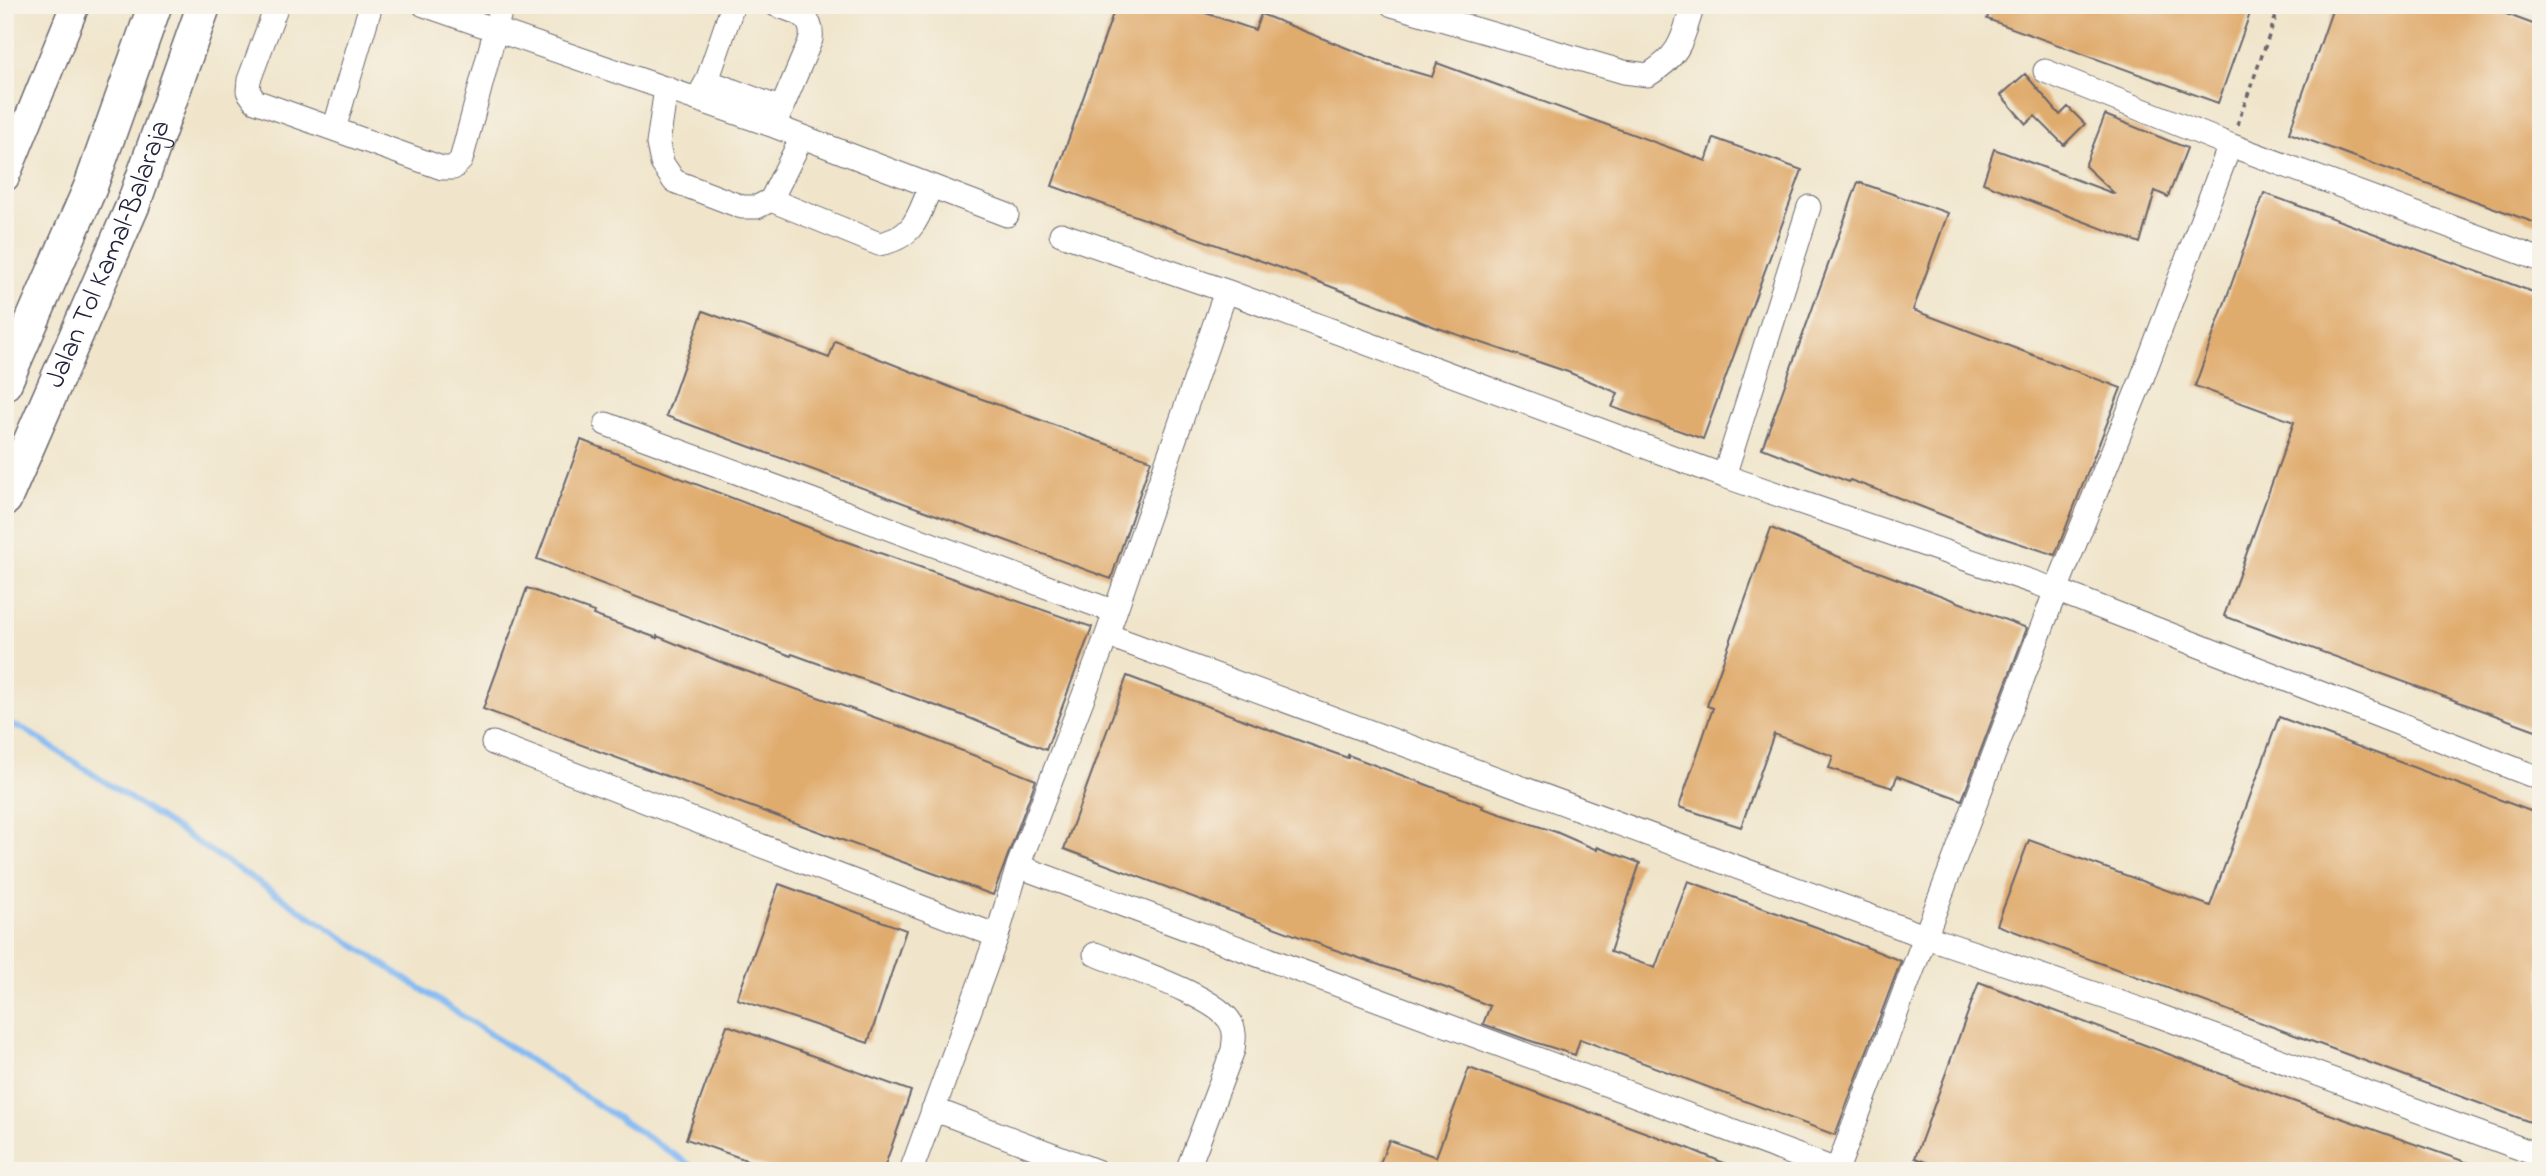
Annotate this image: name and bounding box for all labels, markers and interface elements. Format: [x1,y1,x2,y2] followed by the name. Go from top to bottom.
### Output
[35,115,182,395] street label: Jalan Tol Kamal–Balaraja

